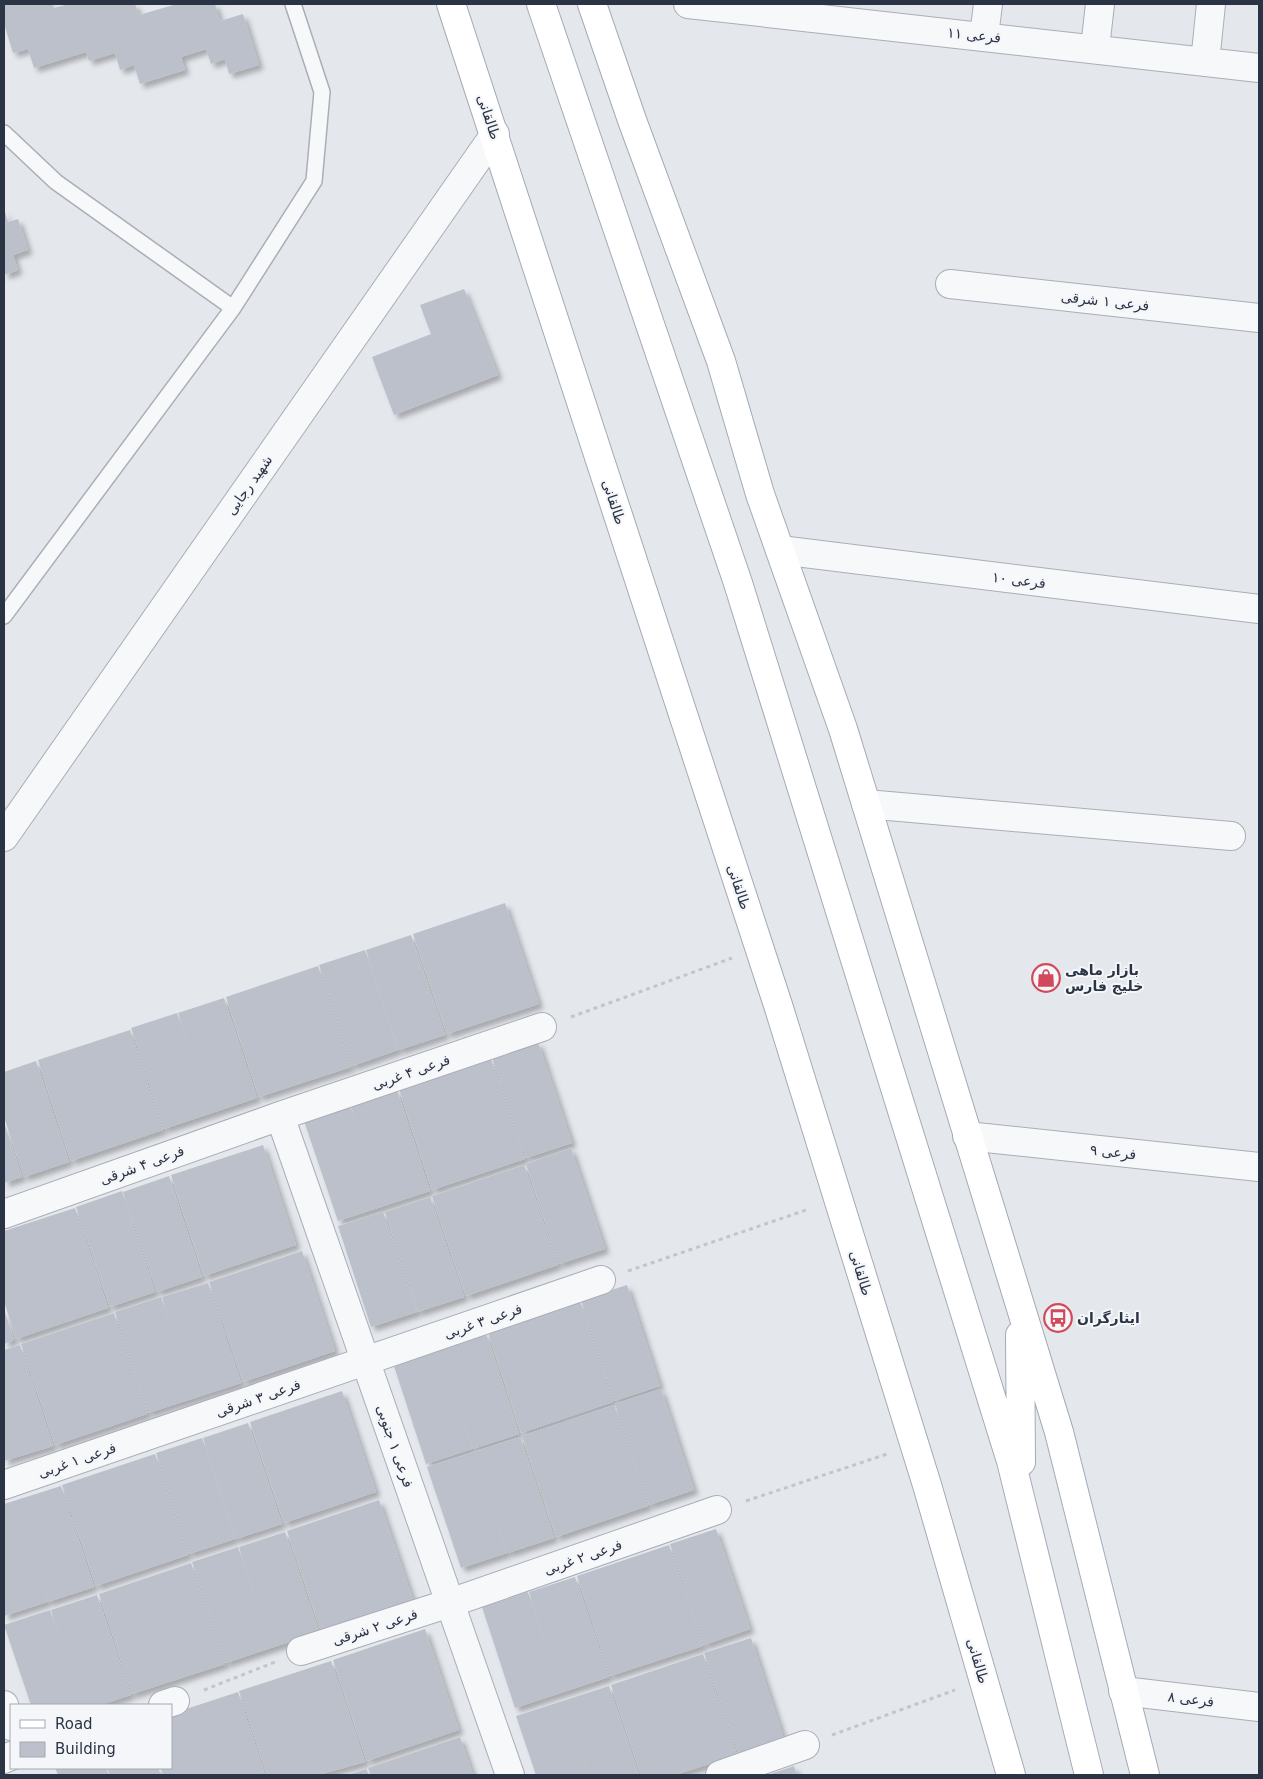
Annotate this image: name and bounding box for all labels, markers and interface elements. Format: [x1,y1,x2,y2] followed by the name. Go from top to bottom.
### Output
[946,24,1002,47] street label: فرعی ۱۱
[474,92,504,142] street label: طالقانی
[1060,288,1150,315] street label: فرعی ۱ شرقی
[223,452,276,519] street label: شهید رجایی
[599,477,629,527] street label: طالقانی
[991,569,1047,592] street label: فرعی ۱۰
[724,862,754,912] street label: طالقانی
[1065,962,1143,995] place label: بازار ماهی خلیج فارس
[1031,963,1061,993] shop icon: بازار ماهی خلیج فارس
[370,1051,452,1094] street label: فرعی ۴ غربی
[98,1142,187,1189] street label: فرعی ۴ شرقی
[1089,1142,1137,1163] street label: فرعی ۹
[847,1248,875,1298] street label: طالقانی
[442,1300,524,1343] street label: فرعی ۳ غربی
[1043,1303,1073,1333] bus stop icon: ایثارگران
[1077,1310,1140,1327] place label: ایثارگران
[213,1376,303,1421] street label: فرعی ۳ شرقی
[372,1402,417,1490] street label: فرعی ۱ جنوبی
[36,1439,118,1482] street label: فرعی ۱ غربی
[542,1536,624,1579] street label: فرعی ۲ غربی
[330,1606,420,1649] street label: فرعی ۲ شرقی
[964,1636,992,1686] street label: طالقانی
[1167,1688,1215,1711] street label: فرعی ۸
[10,1704,172,1769] legend
[55,1715,93,1733] text: Road
[55,1740,116,1758] text: Building

